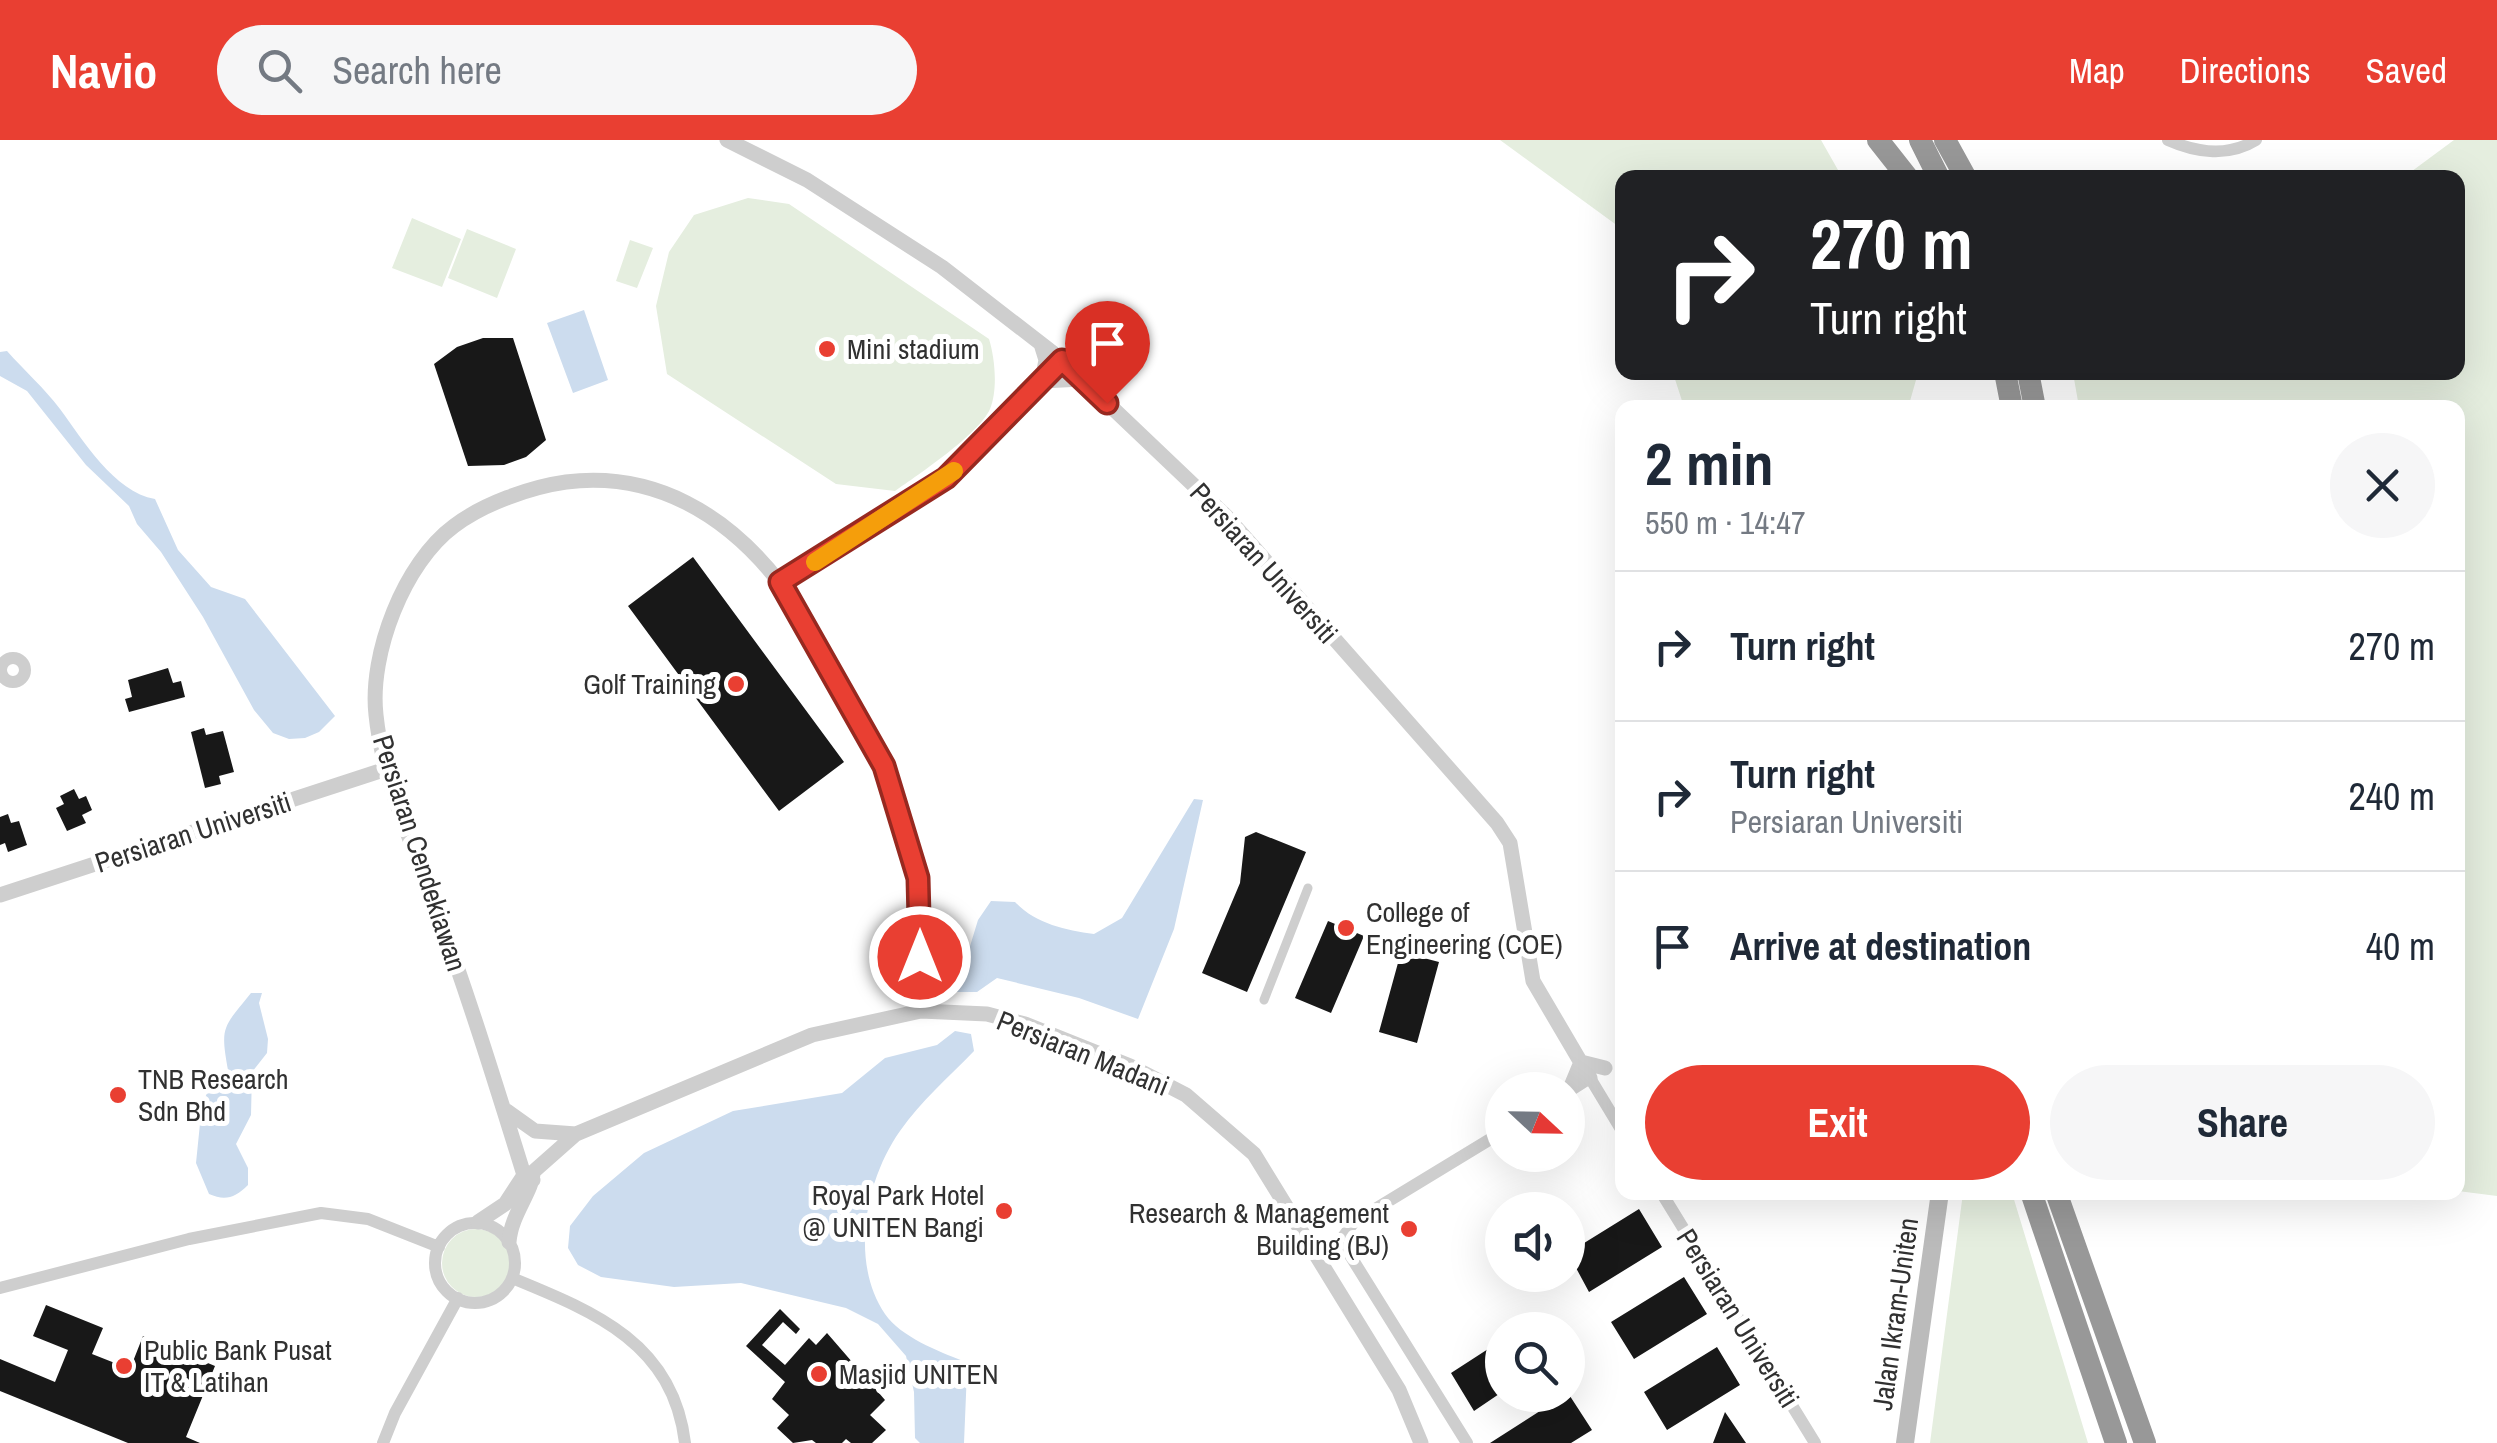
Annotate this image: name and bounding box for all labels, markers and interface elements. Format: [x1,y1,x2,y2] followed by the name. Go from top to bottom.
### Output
[217,25,917,115] search box
[50,38,157,103] text: Navio
[252,43,307,98] icon: search
[332,45,502,96] text: Search here
[2069,47,2125,94] text: Map
[2180,47,2311,94] text: Directions
[2366,47,2447,94] text: Saved
[1810,197,1973,291] text: 270 m
[1645,210,1775,340] icon: right
[1810,287,1967,348] text: Turn right
[1065,301,1150,404] pin
[1080,316,1135,371] icon: arrive
[847,330,980,368] place label: Mini stadium
[816,338,838,360] marker: Mini stadium
[1645,423,1774,504] text: 2 min
[2330,433,2435,538] button: close
[1182,474,1346,652] street label: Persiaran Universiti
[1645,501,1805,544] text: 550 m · 14:47
[1645,619,1700,674] icon: right
[1730,621,1875,672] text: Turn right
[2348,621,2435,672] text: 270 m
[583,665,716,703] place label: Golf Training
[725,673,747,695] marker: Golf Training
[364,730,476,976] street label: Persiaran Cendekiawan
[1730,749,1875,800] text: Turn right
[1645,769,1700,824] icon: right
[2348,771,2435,822] text: 240 m
[90,782,296,882] street label: Persiaran Universiti
[1730,800,1963,843] text: Persiaran Universiti
[1366,893,1563,963] place label: College of Engineering (COE)
[868,905,972,1009] position arrow
[1335,917,1357,939] marker: College of Engineering (COE)
[1645,919,1700,974] icon: arrive
[1730,921,2031,972] text: Arrive at destination
[2366,921,2435,972] text: 40 m
[991,1001,1175,1105] street label: Persiaran Madani
[138,1060,289,1130] place label: TNB Research Sdn Bhd
[1645,1065,2030,1180] button: Exit
[2050,1065,2435,1180] button: Share
[1485,1072,1585,1172] north arrow
[1485,1072,1585,1412] map controls
[107,1084,129,1106] marker: TNB Research Sdn Bhd
[802,1176,984,1246] place label: Royal Park Hotel @ UNITEN Bangi
[1485,1192,1585,1292] button: sound
[1129,1194,1389,1264] place label: Research & Management Building (BJ)
[993,1200,1015,1222] marker: Royal Park Hotel @ UNITEN Bangi
[1863,1215,1927,1413] street label: Jalan Ikram-Uniten
[1398,1218,1420,1240] marker: Research & Management Building (BJ)
[1668,1221,1808,1415] street label: Persiaran Universiti
[1485,1312,1585,1412] button: search
[144,1331,332,1401] place label: Public Bank Pusat IT & Latihan
[113,1355,135,1377] marker: Public Bank Pusat IT & Latihan
[839,1355,998,1393] place label: Masjid UNITEN
[808,1363,830,1385] marker: Masjid UNITEN

